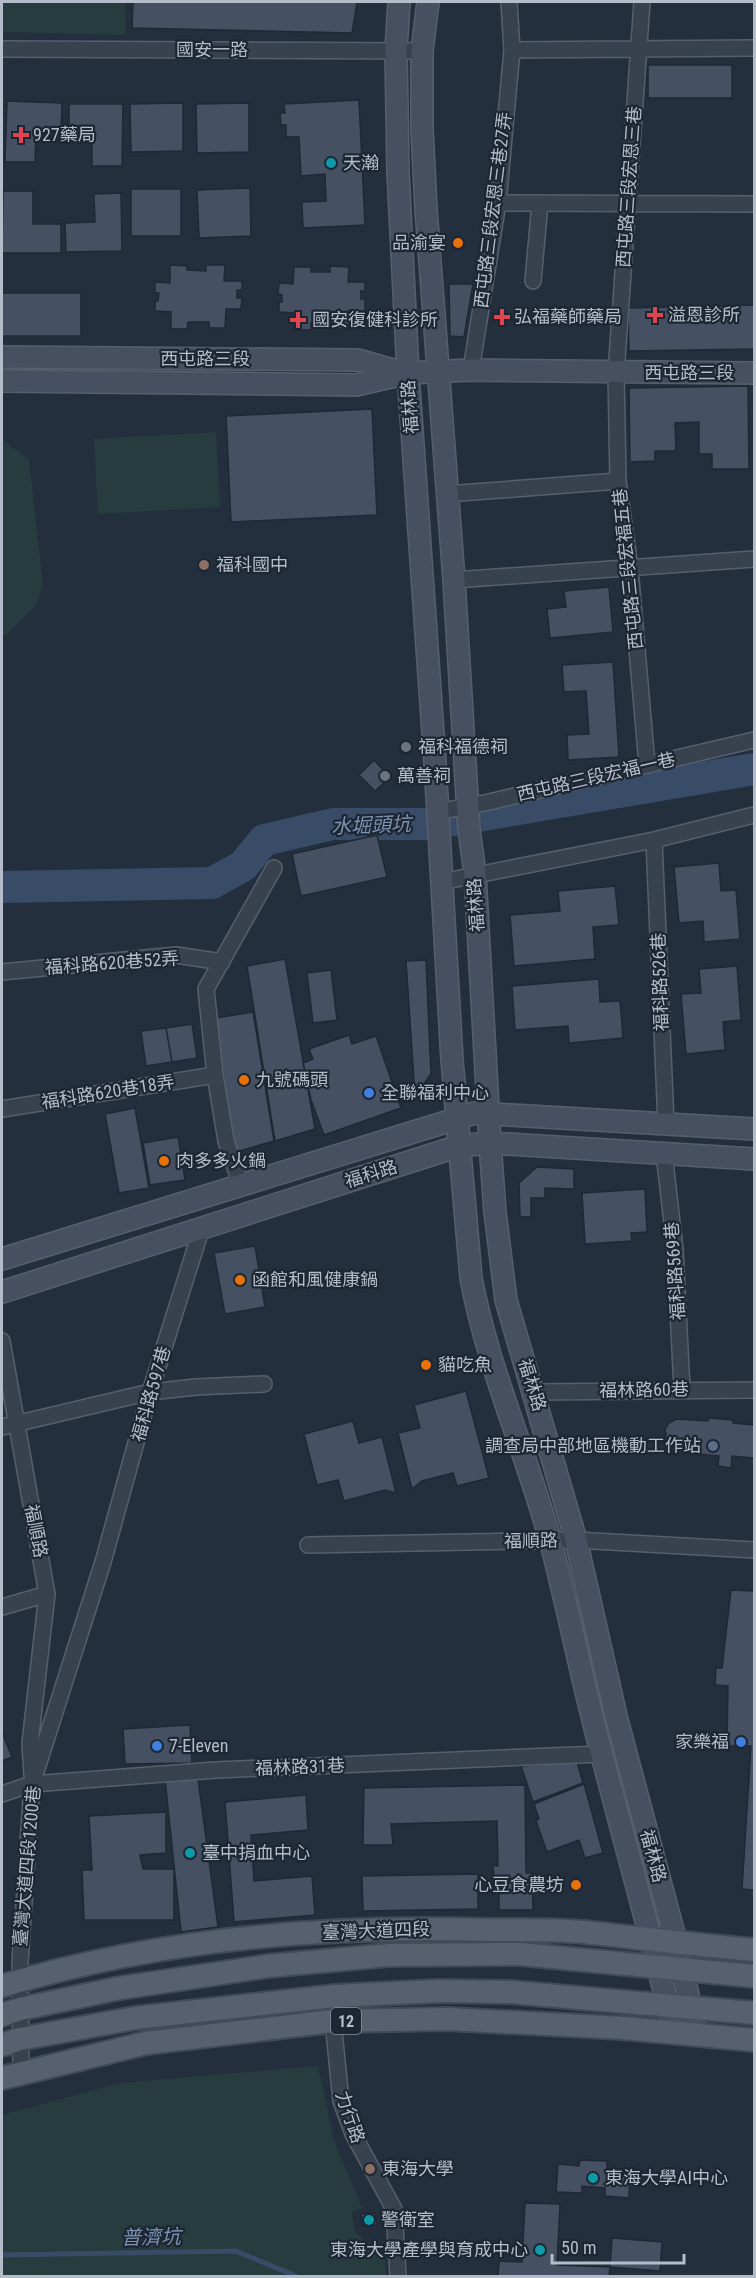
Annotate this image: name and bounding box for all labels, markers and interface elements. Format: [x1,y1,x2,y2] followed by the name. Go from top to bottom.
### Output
[176,39,248,60] street label: 國安一路
[612,105,645,269] street label: 西屯路三段宏恩三巷
[470,111,515,309] street label: 西屯路三段宏恩三巷27弄
[33,124,96,145] place label: 927藥局
[14,128,28,142] marker: 927藥局
[343,152,379,173] place label: 天瀚
[324,156,338,170] marker: 天瀚
[392,232,446,253] place label: 品渝宴
[451,236,465,250] marker: 品渝宴
[668,304,740,325] place label: 溢恩診所
[514,306,622,327] place label: 弘福藥師藥局
[646,306,664,324] marker: 溢恩診所
[312,309,438,330] place label: 國安復健科診所
[495,310,509,324] marker: 弘福藥師藥局
[289,311,307,329] marker: 國安復健科診所
[160,348,250,369] street label: 西屯路三段
[644,362,734,383] street label: 西屯路三段
[397,379,422,435] street label: 福林路
[609,487,646,651] street label: 西屯路三段宏福五巷
[216,554,288,575] place label: 福科國中
[197,558,211,572] marker: 福科國中
[418,736,508,757] place label: 福科福德祠
[399,740,413,754] marker: 福科福德祠
[515,748,677,805] street label: 西屯路三段宏福一巷
[397,765,451,786] place label: 萬善祠
[378,769,392,783] marker: 萬善祠
[331,812,414,838] water label: 水堀頭坑
[463,877,488,933] street label: 福林路
[647,932,672,1032] street label: 福科路526巷
[44,947,180,978] street label: 福科路620巷52弄
[256,1069,328,1090] place label: 九號碼頭
[40,1071,176,1112] street label: 福科路620巷18弄
[237,1073,251,1087] marker: 九號碼頭
[381,1082,489,1103] place label: 全聯福利中心
[362,1086,376,1100] marker: 全聯福利中心
[176,1150,266,1171] place label: 肉多多火鍋
[157,1154,171,1168] marker: 肉多多火鍋
[342,1156,400,1191] street label: 福科路
[661,1221,688,1321] street label: 福科路569巷
[252,1269,378,1290] place label: 函館和風健康鍋
[233,1273,247,1287] marker: 函館和風健康鍋
[127,1344,174,1444] street label: 福科路597巷
[438,1354,492,1375] place label: 貓吃魚
[515,1356,550,1414] street label: 福林路
[419,1358,433,1372] marker: 貓吃魚
[599,1378,689,1401] street label: 福林路60巷
[485,1435,701,1456] place label: 調查局中部地區機動工作站
[706,1439,720,1453] marker: 調查局中部地區機動工作站
[21,1502,52,1559] street label: 福順路
[504,1530,558,1551] street label: 福順路
[675,1731,729,1752] place label: 家樂福
[169,1735,229,1756] place label: 7-Eleven
[734,1735,748,1749] marker: 家樂福
[150,1739,164,1753] marker: 7-Eleven
[255,1754,345,1779] street label: 福林路31巷
[9,1785,44,1947] street label: 臺灣大道四段1200巷
[636,1827,671,1885] street label: 福林路
[202,1842,310,1863] place label: 臺中捐血中心
[183,1846,197,1860] marker: 臺中捐血中心
[474,1874,564,1895] place label: 心豆食農坊
[569,1878,583,1892] marker: 心豆食農坊
[322,1918,430,1943] street label: 臺灣大道四段
[331,2008,361,2034] road number: 12
[332,2088,369,2146] street label: 力行路
[382,2158,454,2179] place label: 東海大學
[363,2162,377,2176] marker: 東海大學
[605,2167,728,2188] place label: 東海大學AI中心
[586,2171,600,2185] marker: 東海大學AI中心
[381,2209,435,2230] place label: 警衛室
[362,2213,376,2227] marker: 警衛室
[121,2224,184,2250] water label: 普濟坑
[552,2227,684,2265] scale bar
[561,2237,596,2258] text: 50 m
[330,2239,528,2260] place label: 東海大學產學與育成中心
[533,2243,547,2257] marker: 東海大學產學與育成中心

